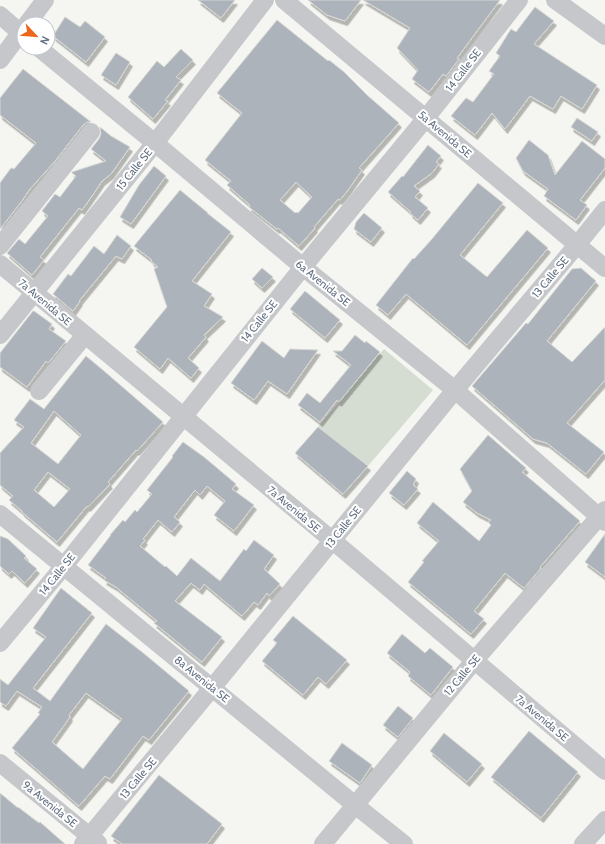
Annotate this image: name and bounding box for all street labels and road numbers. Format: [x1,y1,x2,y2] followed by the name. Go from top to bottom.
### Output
[442,46,484,94] street label: 14 Calle SE
[415,107,475,161] street label: 5a Avenida SE
[113,145,155,193] street label: 15 Calle SE
[529,253,571,301] street label: 13 Calle SE
[293,257,353,309] street label: 6a Avenida SE
[16,276,74,328] street label: 7a Avenida SE
[238,297,280,345] street label: 14 Calle SE
[265,483,323,535] street label: 7a Avenida SE
[322,503,364,551] street label: 13 Calle SE
[36,550,78,598] street label: 14 Calle SE
[441,651,483,699] street label: 12 Calle SE
[172,653,232,705] street label: 8a Avenida SE
[513,692,571,744] street label: 7a Avenida SE
[117,754,159,802] street label: 13 Calle SE
[20,778,80,830] street label: 9a Avenida SE

